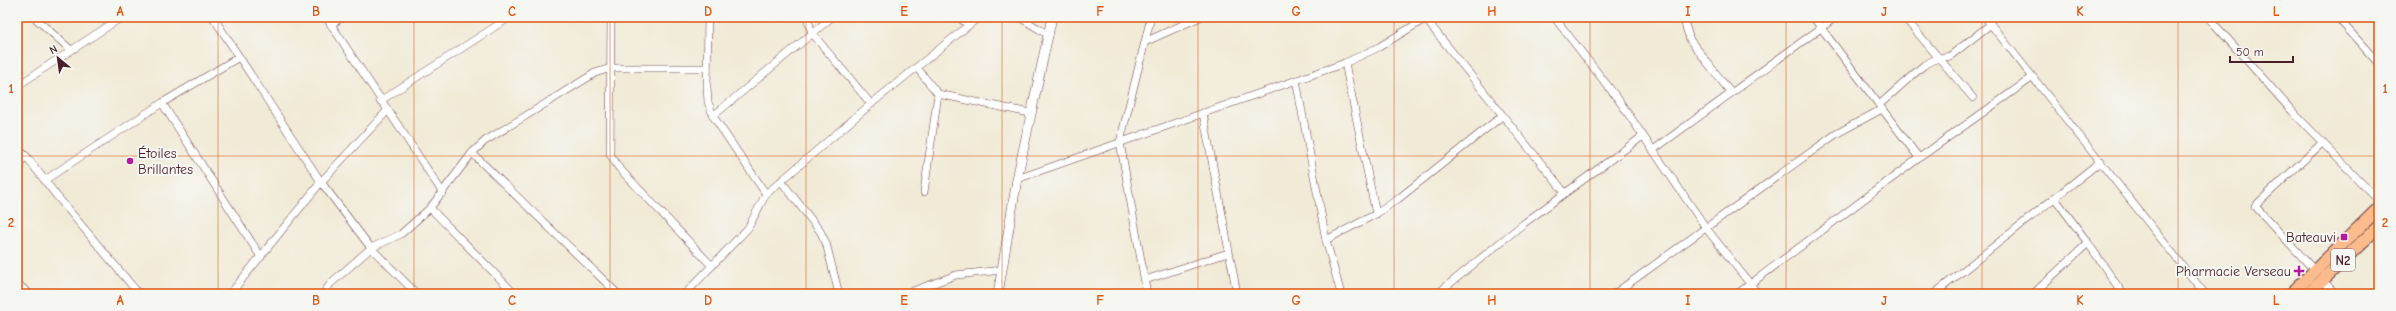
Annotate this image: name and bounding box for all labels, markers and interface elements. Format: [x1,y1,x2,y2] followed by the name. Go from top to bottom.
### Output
[116,4,124,19] text: A
[312,4,320,19] text: B
[508,4,516,19] text: C
[704,4,712,19] text: D
[900,4,908,19] text: E
[1096,4,1104,19] text: F
[1291,4,1301,19] text: G
[1487,4,1497,19] text: H
[1685,4,1691,19] text: I
[1881,4,1887,19] text: J
[2076,4,2084,19] text: K
[2273,4,2280,19] text: L
[38,38,78,78] north arrow
[2230,38,2293,64] scale bar
[47,42,60,57] text: N
[2236,45,2264,59] text: 50 m
[8,81,14,96] text: 1
[2382,81,2388,96] text: 1
[138,145,193,178] place label: Étoiles Brillantes
[125,156,135,166] marker: Étoiles Brillantes
[8,215,14,230] text: 2
[2382,215,2388,230] text: 2
[2286,229,2336,246] place label: Bateauvi
[2339,232,2349,242] marker: Bateauvi
[2331,249,2355,271] road number: N2
[2176,263,2291,280] place label: Pharmacie Verseau
[2294,266,2304,276] marker: Pharmacie Verseau
[116,293,124,308] text: A
[312,293,320,308] text: B
[508,293,516,308] text: C
[704,293,712,308] text: D
[900,293,908,308] text: E
[1096,293,1104,308] text: F
[1291,293,1301,308] text: G
[1487,293,1497,308] text: H
[1685,293,1691,308] text: I
[1881,293,1887,308] text: J
[2076,293,2084,308] text: K
[2273,293,2280,308] text: L

